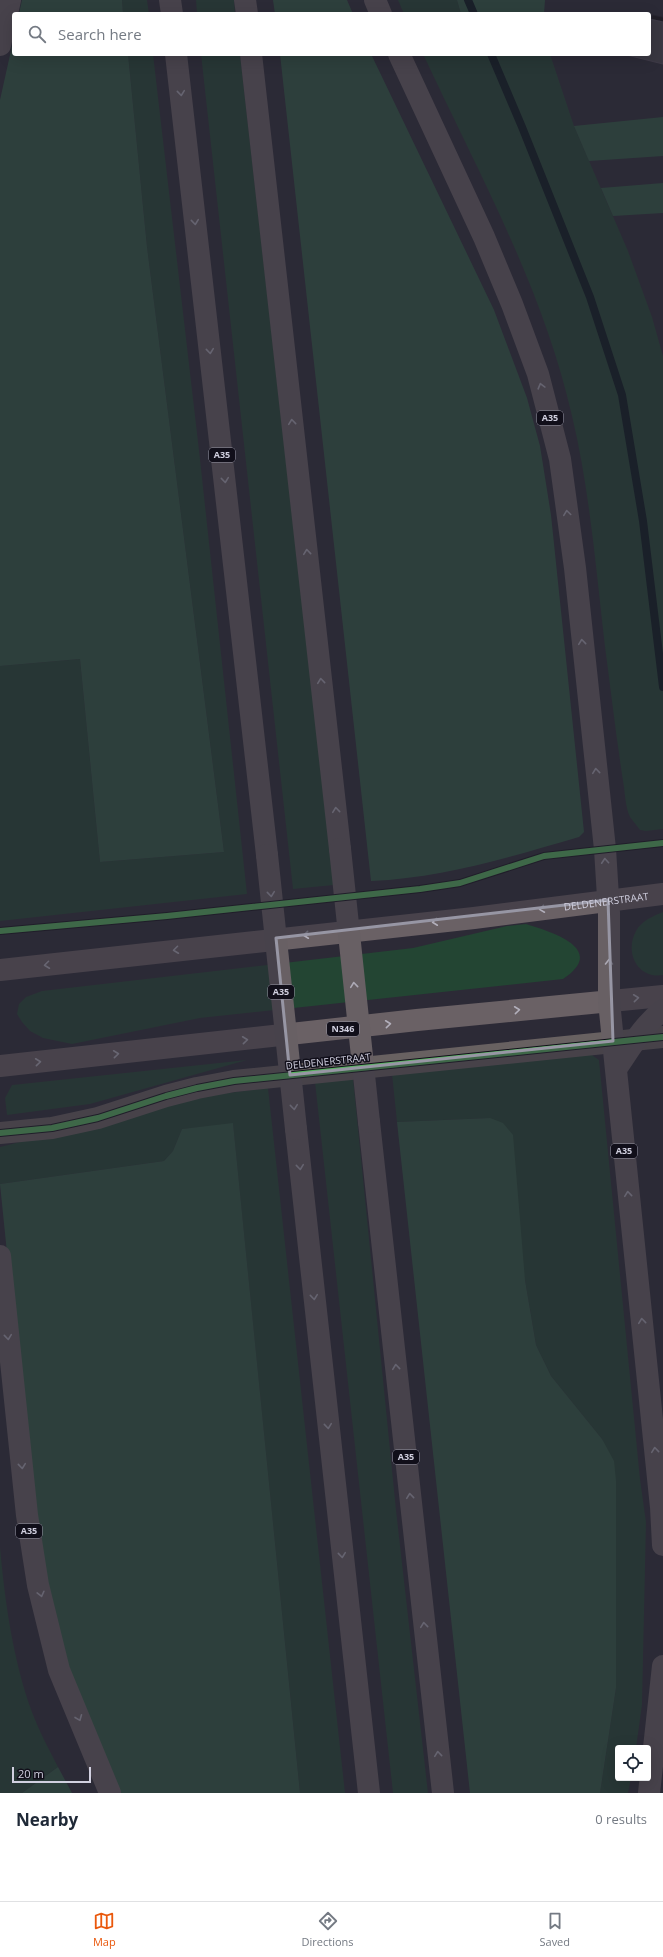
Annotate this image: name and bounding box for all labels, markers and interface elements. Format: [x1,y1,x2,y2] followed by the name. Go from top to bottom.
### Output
[12,12,651,56] search box
[26,23,48,45] icon: search
[58,24,142,44] text: Search here
[176,90,185,96] one-way arrow
[191,219,200,225] one-way arrow
[205,348,214,354] one-way arrow
[537,382,546,389] one-way arrow
[537,411,563,425] road number: A35
[288,419,297,425] one-way arrow
[209,448,235,462] road number: A35
[220,477,229,483] one-way arrow
[563,510,572,516] one-way arrow
[303,549,312,555] one-way arrow
[578,639,587,645] one-way arrow
[317,678,326,684] one-way arrow
[592,768,601,774] one-way arrow
[331,807,340,813] one-way arrow
[601,858,610,864] one-way arrow
[563,889,650,914] street label: DELDENERSTRAAT
[266,891,275,897] one-way arrow
[539,904,545,913] one-way arrow
[432,917,438,926] one-way arrow
[303,931,309,940] one-way arrow
[173,945,180,954] one-way arrow
[605,959,613,965] one-way arrow
[44,960,50,969] one-way arrow
[350,982,359,988] one-way arrow
[268,985,294,999] road number: A35
[633,994,639,1003] one-way arrow
[514,1005,520,1014] one-way arrow
[385,1019,391,1028] one-way arrow
[327,1022,359,1036] road number: N346
[242,1035,248,1044] one-way arrow
[113,1050,119,1059] one-way arrow
[285,1050,372,1072] street label: DELDENERSTRAAT
[35,1058,41,1067] one-way arrow
[289,1104,298,1110] one-way arrow
[611,1144,637,1158] road number: A35
[295,1164,304,1170] one-way arrow
[624,1191,633,1197] one-way arrow
[309,1294,318,1300] one-way arrow
[637,1318,646,1324] one-way arrow
[4,1334,13,1340] one-way arrow
[391,1364,400,1370] one-way arrow
[324,1423,333,1429] one-way arrow
[651,1447,660,1453] one-way arrow
[393,1450,419,1464] road number: A35
[17,1463,26,1469] one-way arrow
[406,1493,415,1499] one-way arrow
[16,1524,42,1538] road number: A35
[338,1552,347,1558] one-way arrow
[36,1591,44,1598] one-way arrow
[420,1622,429,1628] one-way arrow
[74,1715,82,1722] one-way arrow
[615,1745,651,1781] map controls
[615,1745,651,1781] button: locate
[434,1751,443,1757] one-way arrow
[12,1765,91,1784] scale bar
[18,1766,44,1781] text: 20 m
[16,1808,78,1831] text: Nearby
[595,1810,647,1828] text: 0 results
[93,1910,116,1949] tab: Map
[302,1910,354,1949] tab: Directions
[539,1910,570,1949] tab: Saved

